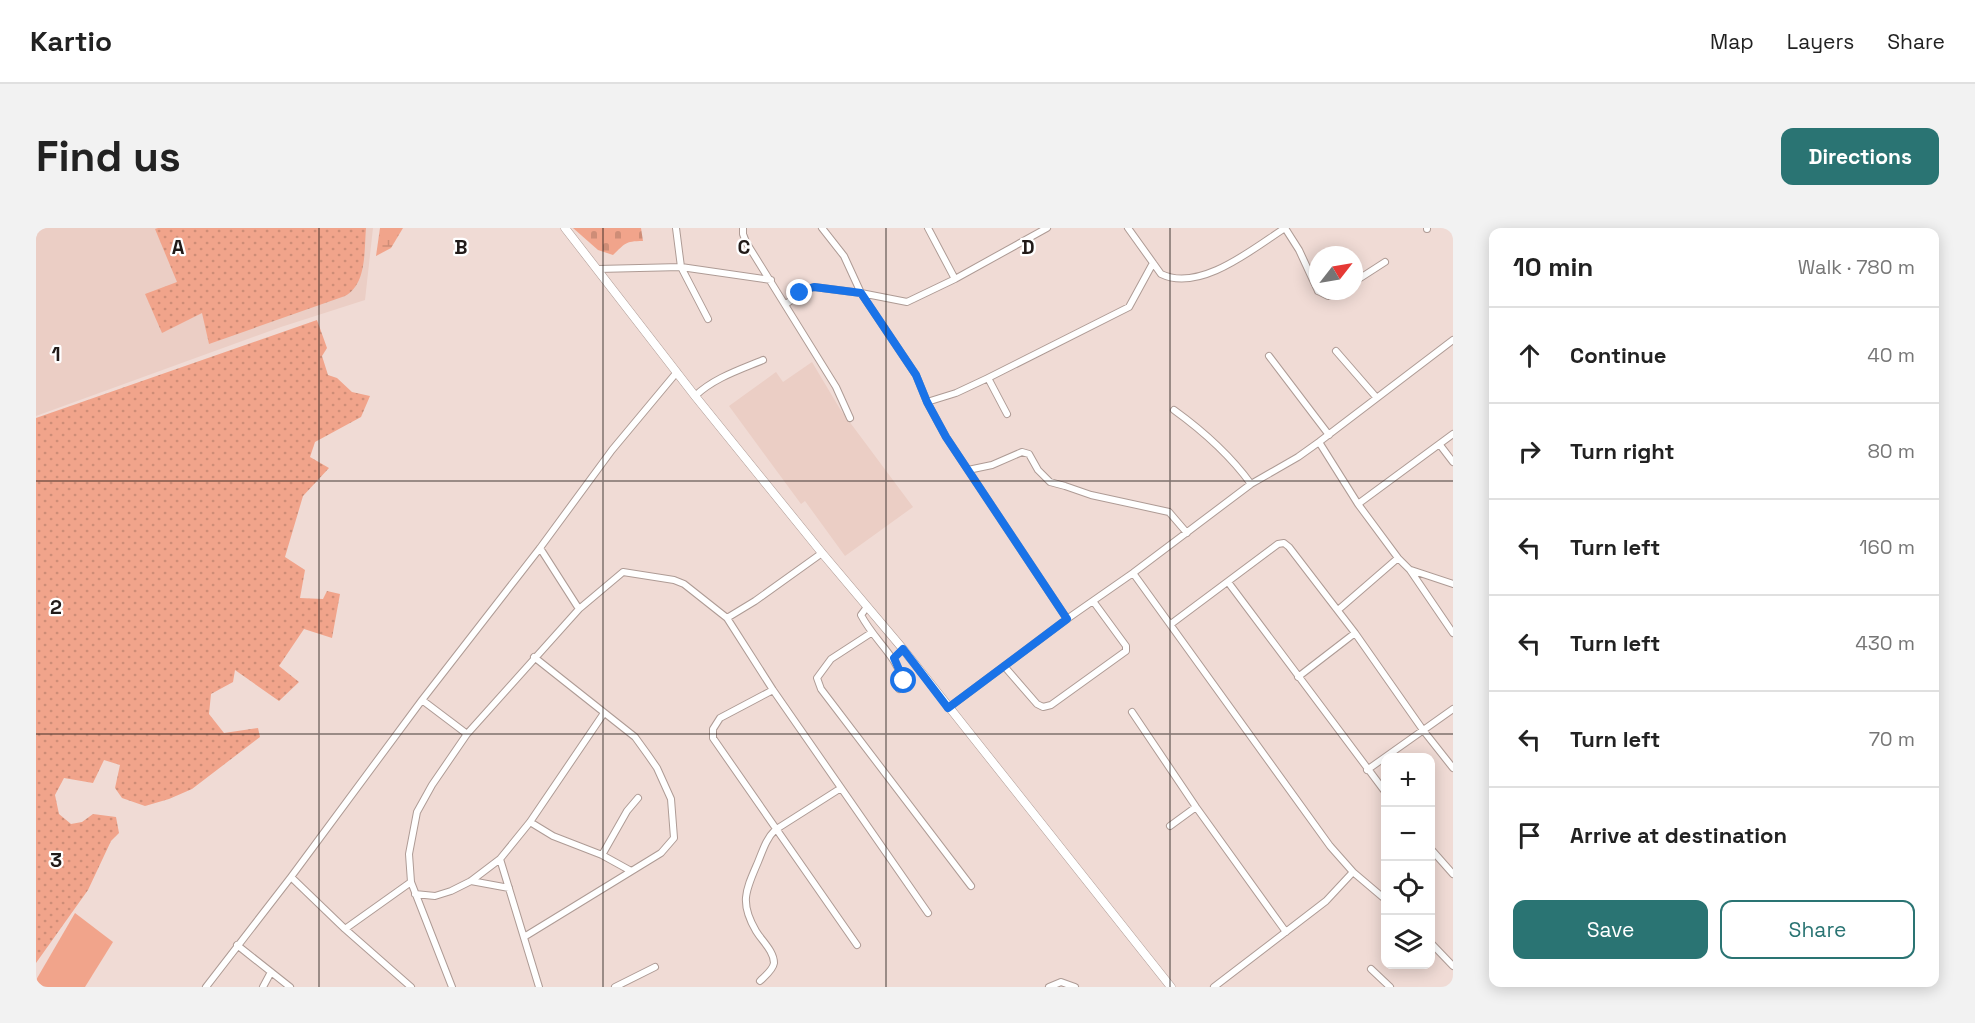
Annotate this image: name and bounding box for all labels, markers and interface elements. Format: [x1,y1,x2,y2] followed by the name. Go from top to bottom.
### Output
[30,23,112,59] text: Kartio
[1710,28,1754,55] text: Map
[1787,28,1854,55] text: Layers
[1887,28,1945,55] text: Share
[1781,128,1939,185] button: Directions
[36,130,181,183] text: Find us
[172,234,185,260] text: A
[454,234,468,260] text: B
[738,234,751,260] text: C
[1021,234,1035,260] text: D
[1309,246,1363,300] north arrow
[1513,250,1593,284] text: 10 min
[1798,254,1915,280] text: Walk · 780 m
[786,279,812,305] route end
[1513,339,1546,372] icon: ahead
[51,341,61,367] text: 1
[1570,341,1666,369] text: Continue
[1867,342,1915,368] text: 40 m
[1513,435,1546,468] icon: right
[1570,437,1675,465] text: Turn right
[1867,438,1915,464] text: 80 m
[1513,531,1546,564] icon: left
[1570,533,1660,561] text: Turn left
[1859,534,1915,560] text: 160 m
[50,594,62,620] text: 2
[1513,627,1546,660] icon: left
[1570,629,1660,657] text: Turn left
[1855,630,1915,656] text: 430 m
[890,667,916,693] route start
[1513,723,1546,756] icon: left
[1570,725,1660,753] text: Turn left
[1869,726,1915,752] text: 70 m
[1381,753,1435,969] map controls
[1381,753,1435,807] button: +
[1381,807,1435,861] button: −
[1513,819,1546,852] icon: arrive
[1570,821,1787,849] text: Arrive at destination
[50,847,62,873] text: 3
[1381,861,1435,915] button: locate
[1513,900,1708,959] button: Save
[1720,900,1915,959] button: Share
[1381,915,1435,969] button: layers

